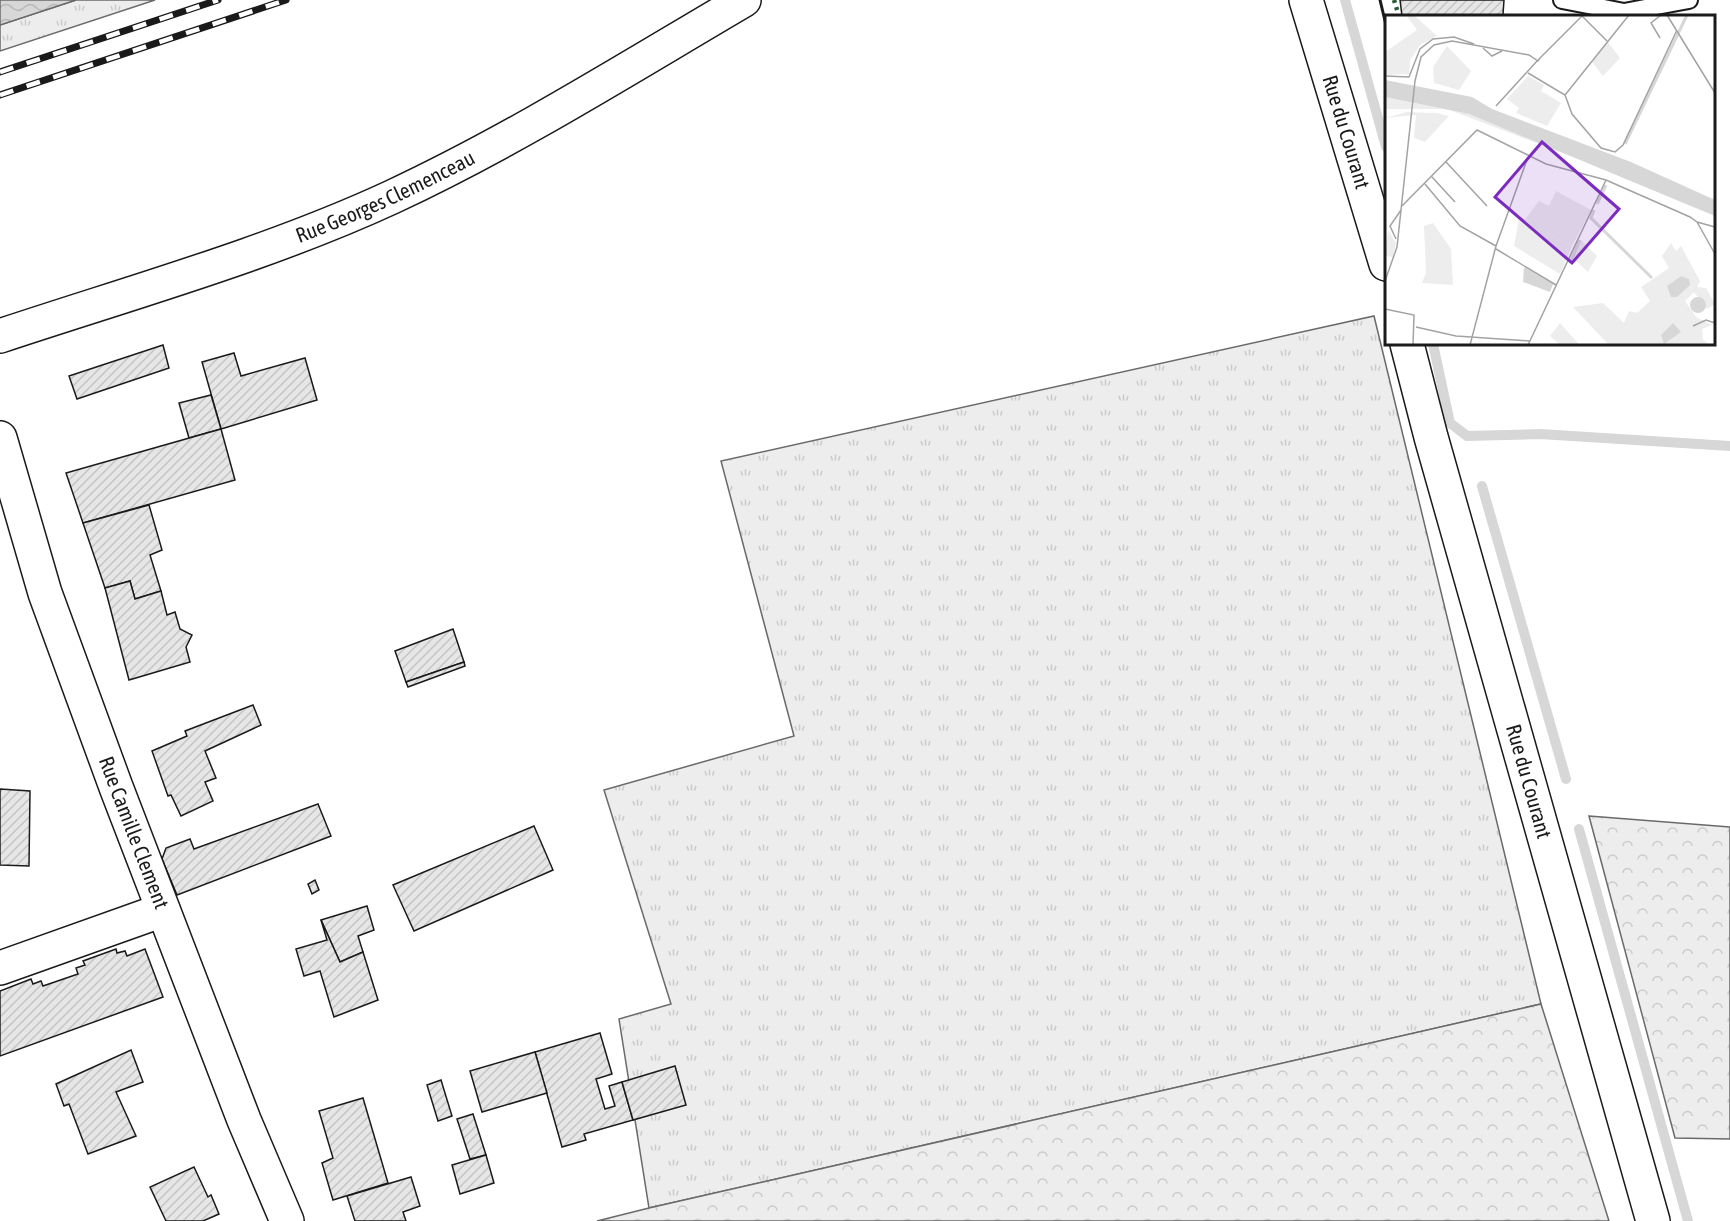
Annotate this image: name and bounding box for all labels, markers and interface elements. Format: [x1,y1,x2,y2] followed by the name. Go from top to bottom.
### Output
[1385,15,1715,345] inset map
[1318,72,1375,191] street label: Rue du Courant
[292,145,478,247] street label: Rue Georges Clemenceau
[1502,721,1557,841] street label: Rue du Courant
[95,753,175,912] street label: Rue Camille Clement

